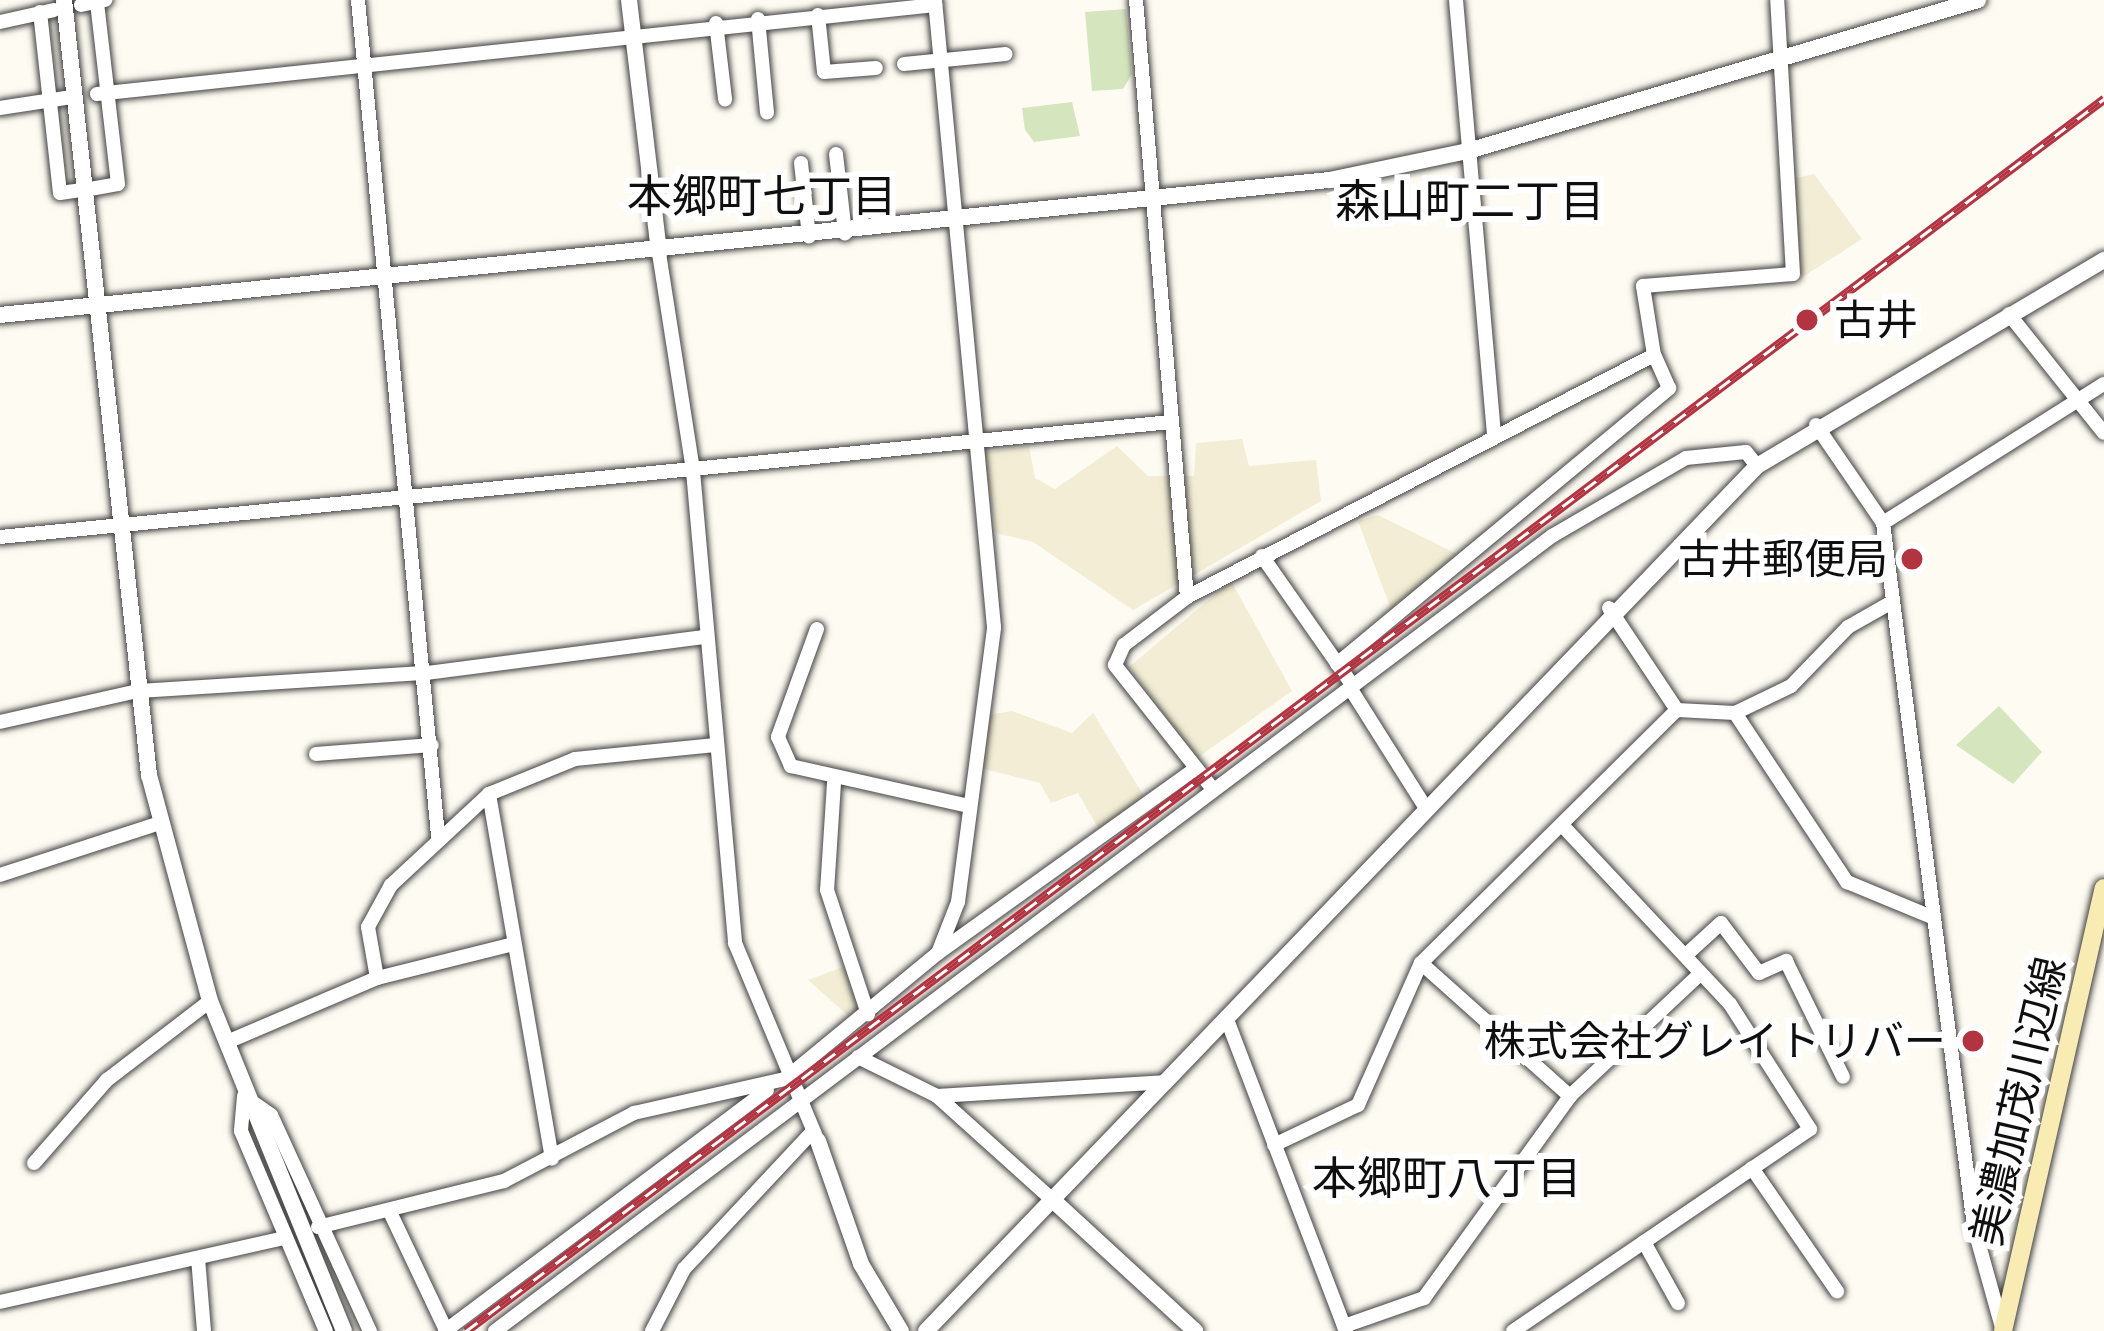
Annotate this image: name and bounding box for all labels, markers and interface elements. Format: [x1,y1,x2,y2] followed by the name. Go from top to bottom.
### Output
[627,170,897,224] district label: 本郷町七丁目
[1335,175,1605,229] district label: 森山町二丁目
[1834,295,1918,345] place label: 古井
[1791,304,1823,336] marker: 古井
[1678,534,1888,584] place label: 古井郵便局
[1899,546,1925,572] marker: 古井郵便局
[1960,952,2076,1250] street label: 美濃加茂川辺線
[1484,1016,1946,1066] place label: 株式会社グレイトリバー
[1957,1025,1989,1057] marker: 株式会社グレイトリバー
[1312,1152,1582,1206] district label: 本郷町八丁目

